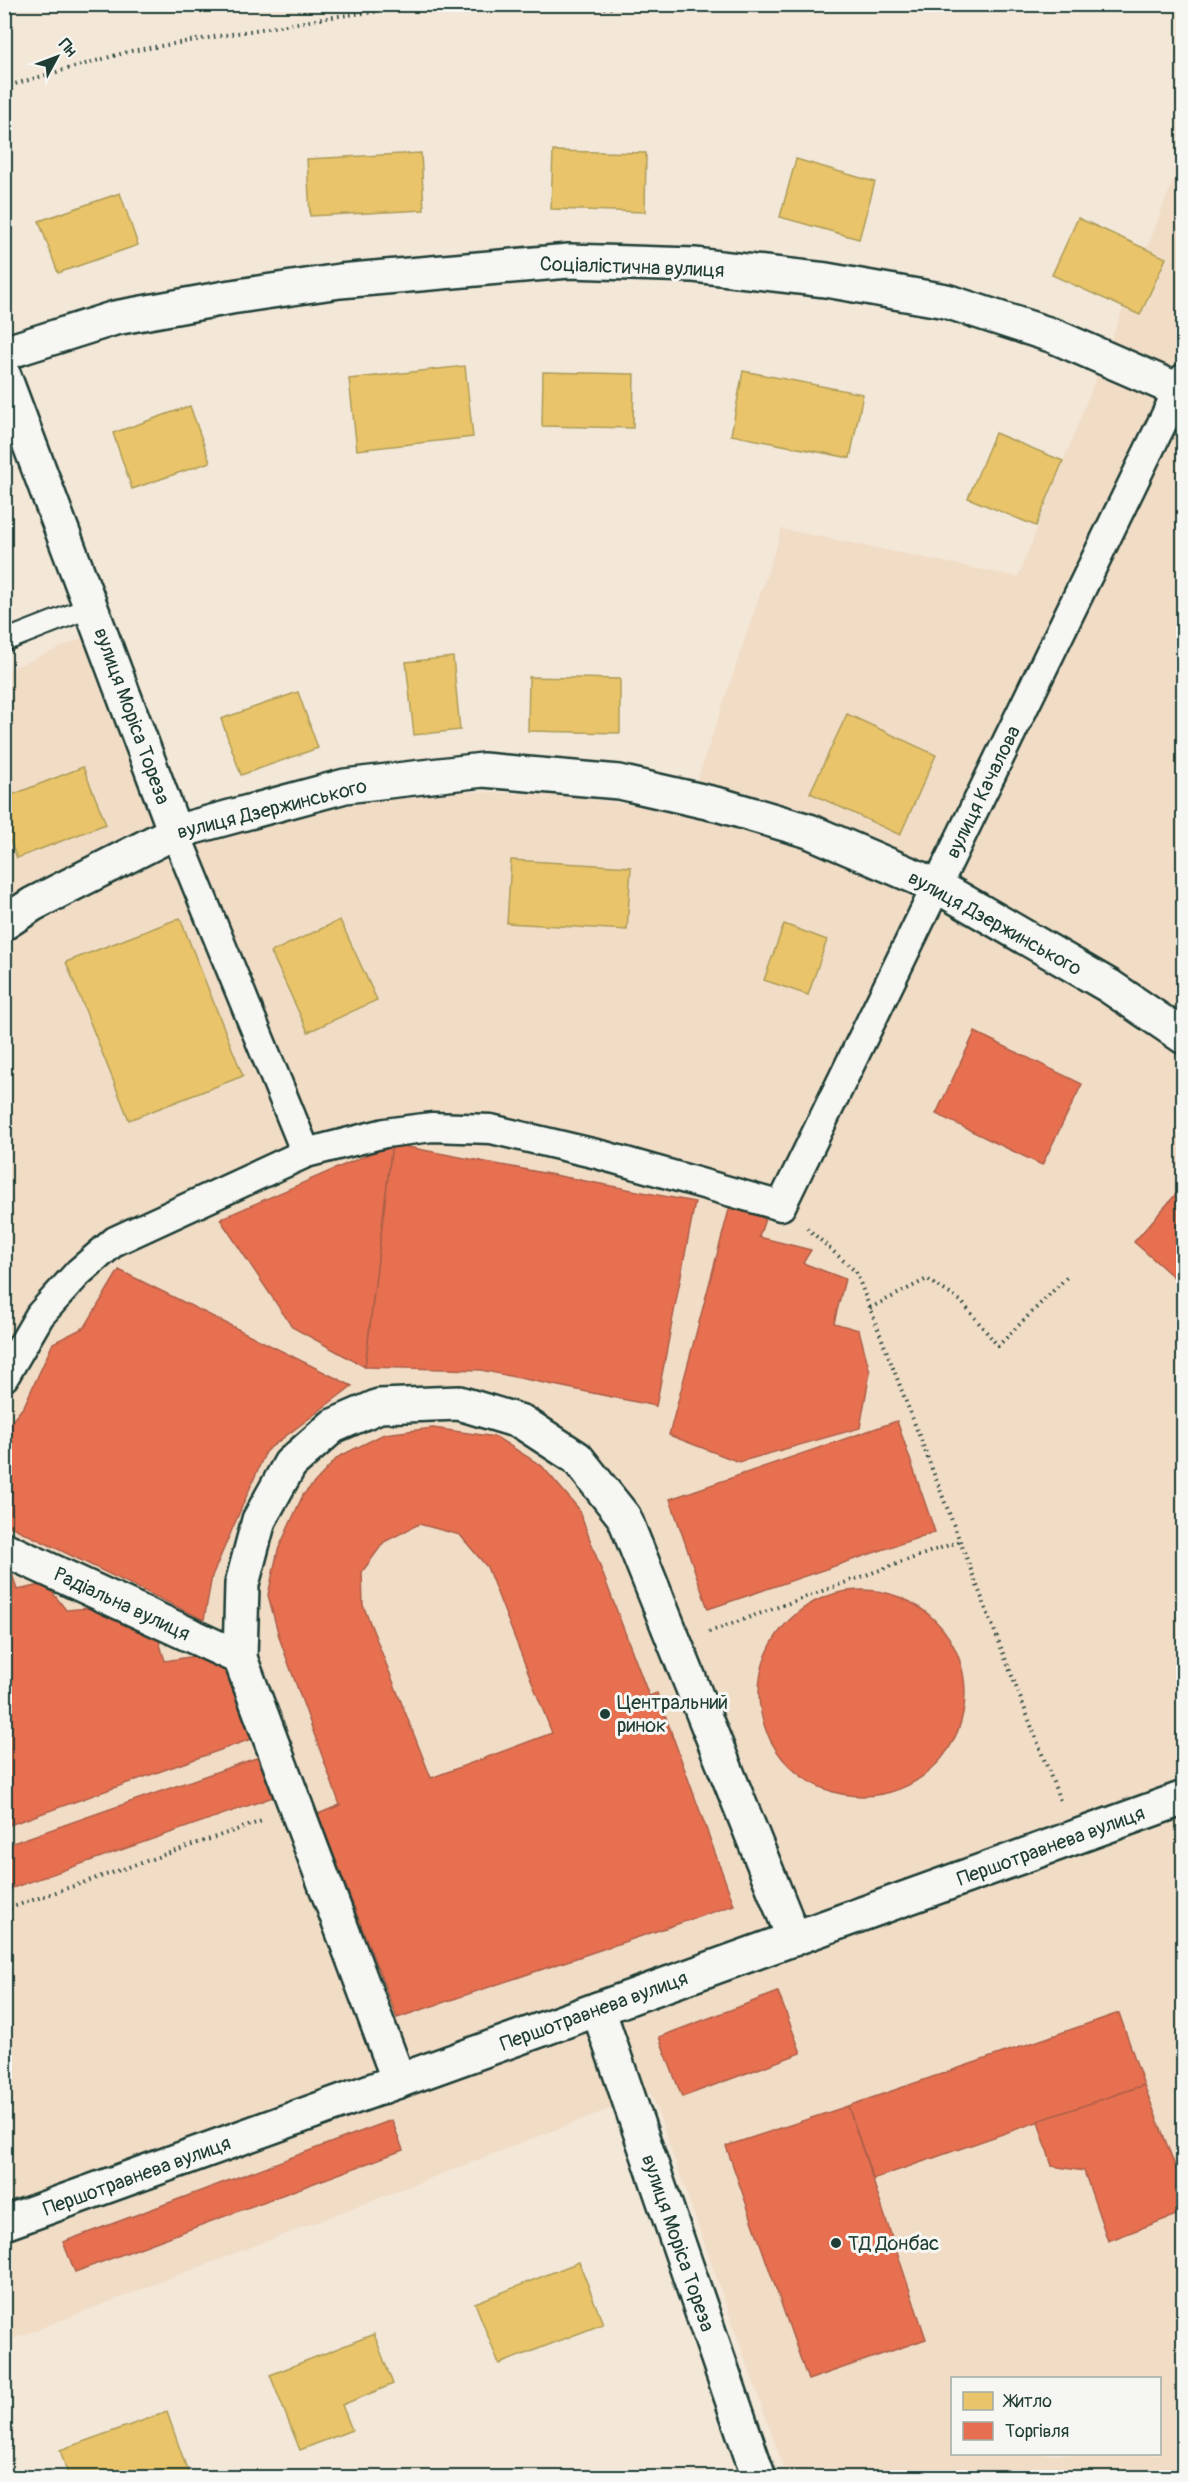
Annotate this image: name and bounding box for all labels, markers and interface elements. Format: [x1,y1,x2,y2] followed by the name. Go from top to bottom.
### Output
[27,27,87,87] north arrow
[54,35,81,61] text: Пн
[539,251,725,283] street label: Соціалістична вулиця
[88,624,176,808] street label: вулиця Моріса Тореза
[940,721,1026,863] street label: вулиця Качалова
[175,773,370,845] street label: вулиця Дзержинського
[904,865,1086,981] street label: вулиця Дзержинського
[50,1562,194,1646] street label: Радіальна вулиця
[617,1690,728,1738] place label: Центральний ринок
[598,1707,612,1721] marker: Центральний ринок
[954,1800,1148,1892] street label: Першотравнева вулиця
[497,1965,691,2057] street label: Першотравнева вулиця
[40,2130,234,2222] street label: Першотравнева вулиця
[636,2151,720,2335] street label: вулиця Моріса Тореза
[848,2231,939,2256] place label: ТД Донбас
[829,2236,843,2250] marker: ТД Донбас
[951,2377,1161,2455] legend
[1002,2390,1052,2413] text: Житло
[1005,2420,1069,2443] text: Торгівля

